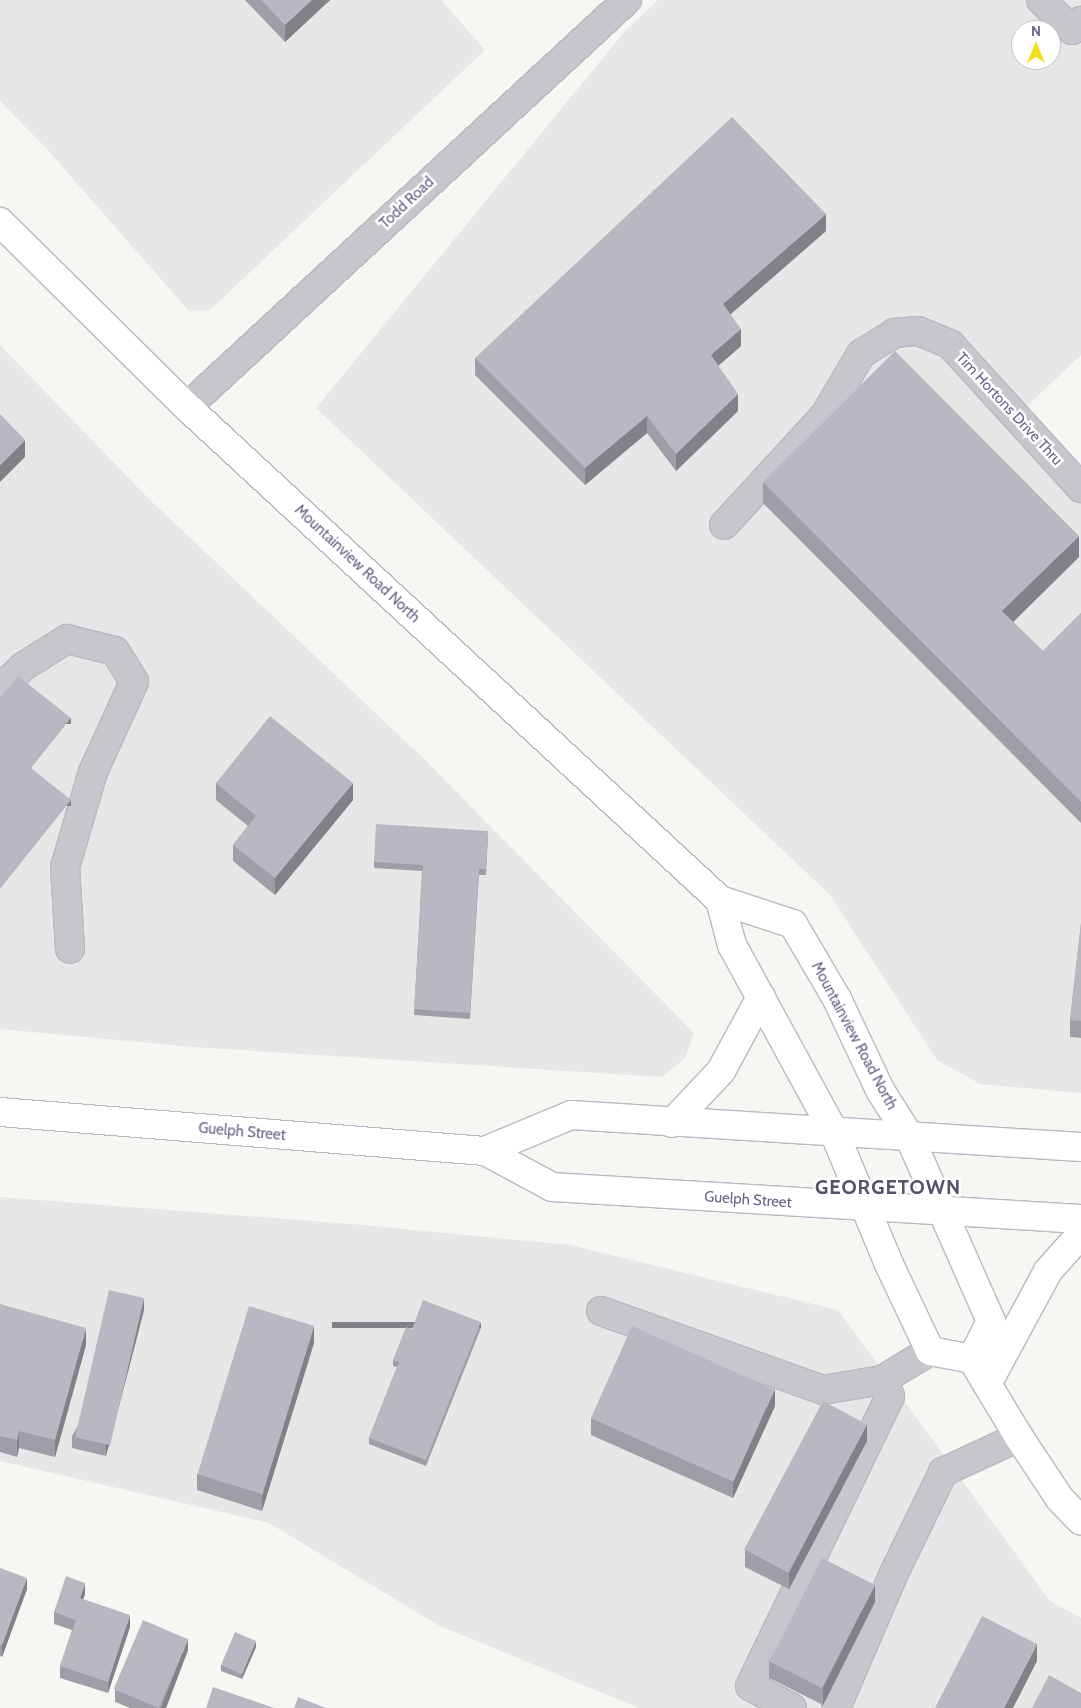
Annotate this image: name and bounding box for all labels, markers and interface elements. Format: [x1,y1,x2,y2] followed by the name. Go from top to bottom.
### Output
[1011,20,1061,70] north arrow
[1031,22,1041,40] text: N
[376,173,438,233] street label: Todd Road
[952,349,1066,469] street label: Tim Hortons Drive Thru
[291,501,423,627] street label: Mountainview Road North
[807,959,901,1113] street label: Mountainview Road North
[198,1119,286,1145] street label: Guelph Street
[814,1175,962,1199] district label: GEORGETOWN
[704,1188,792,1212] street label: Guelph Street

